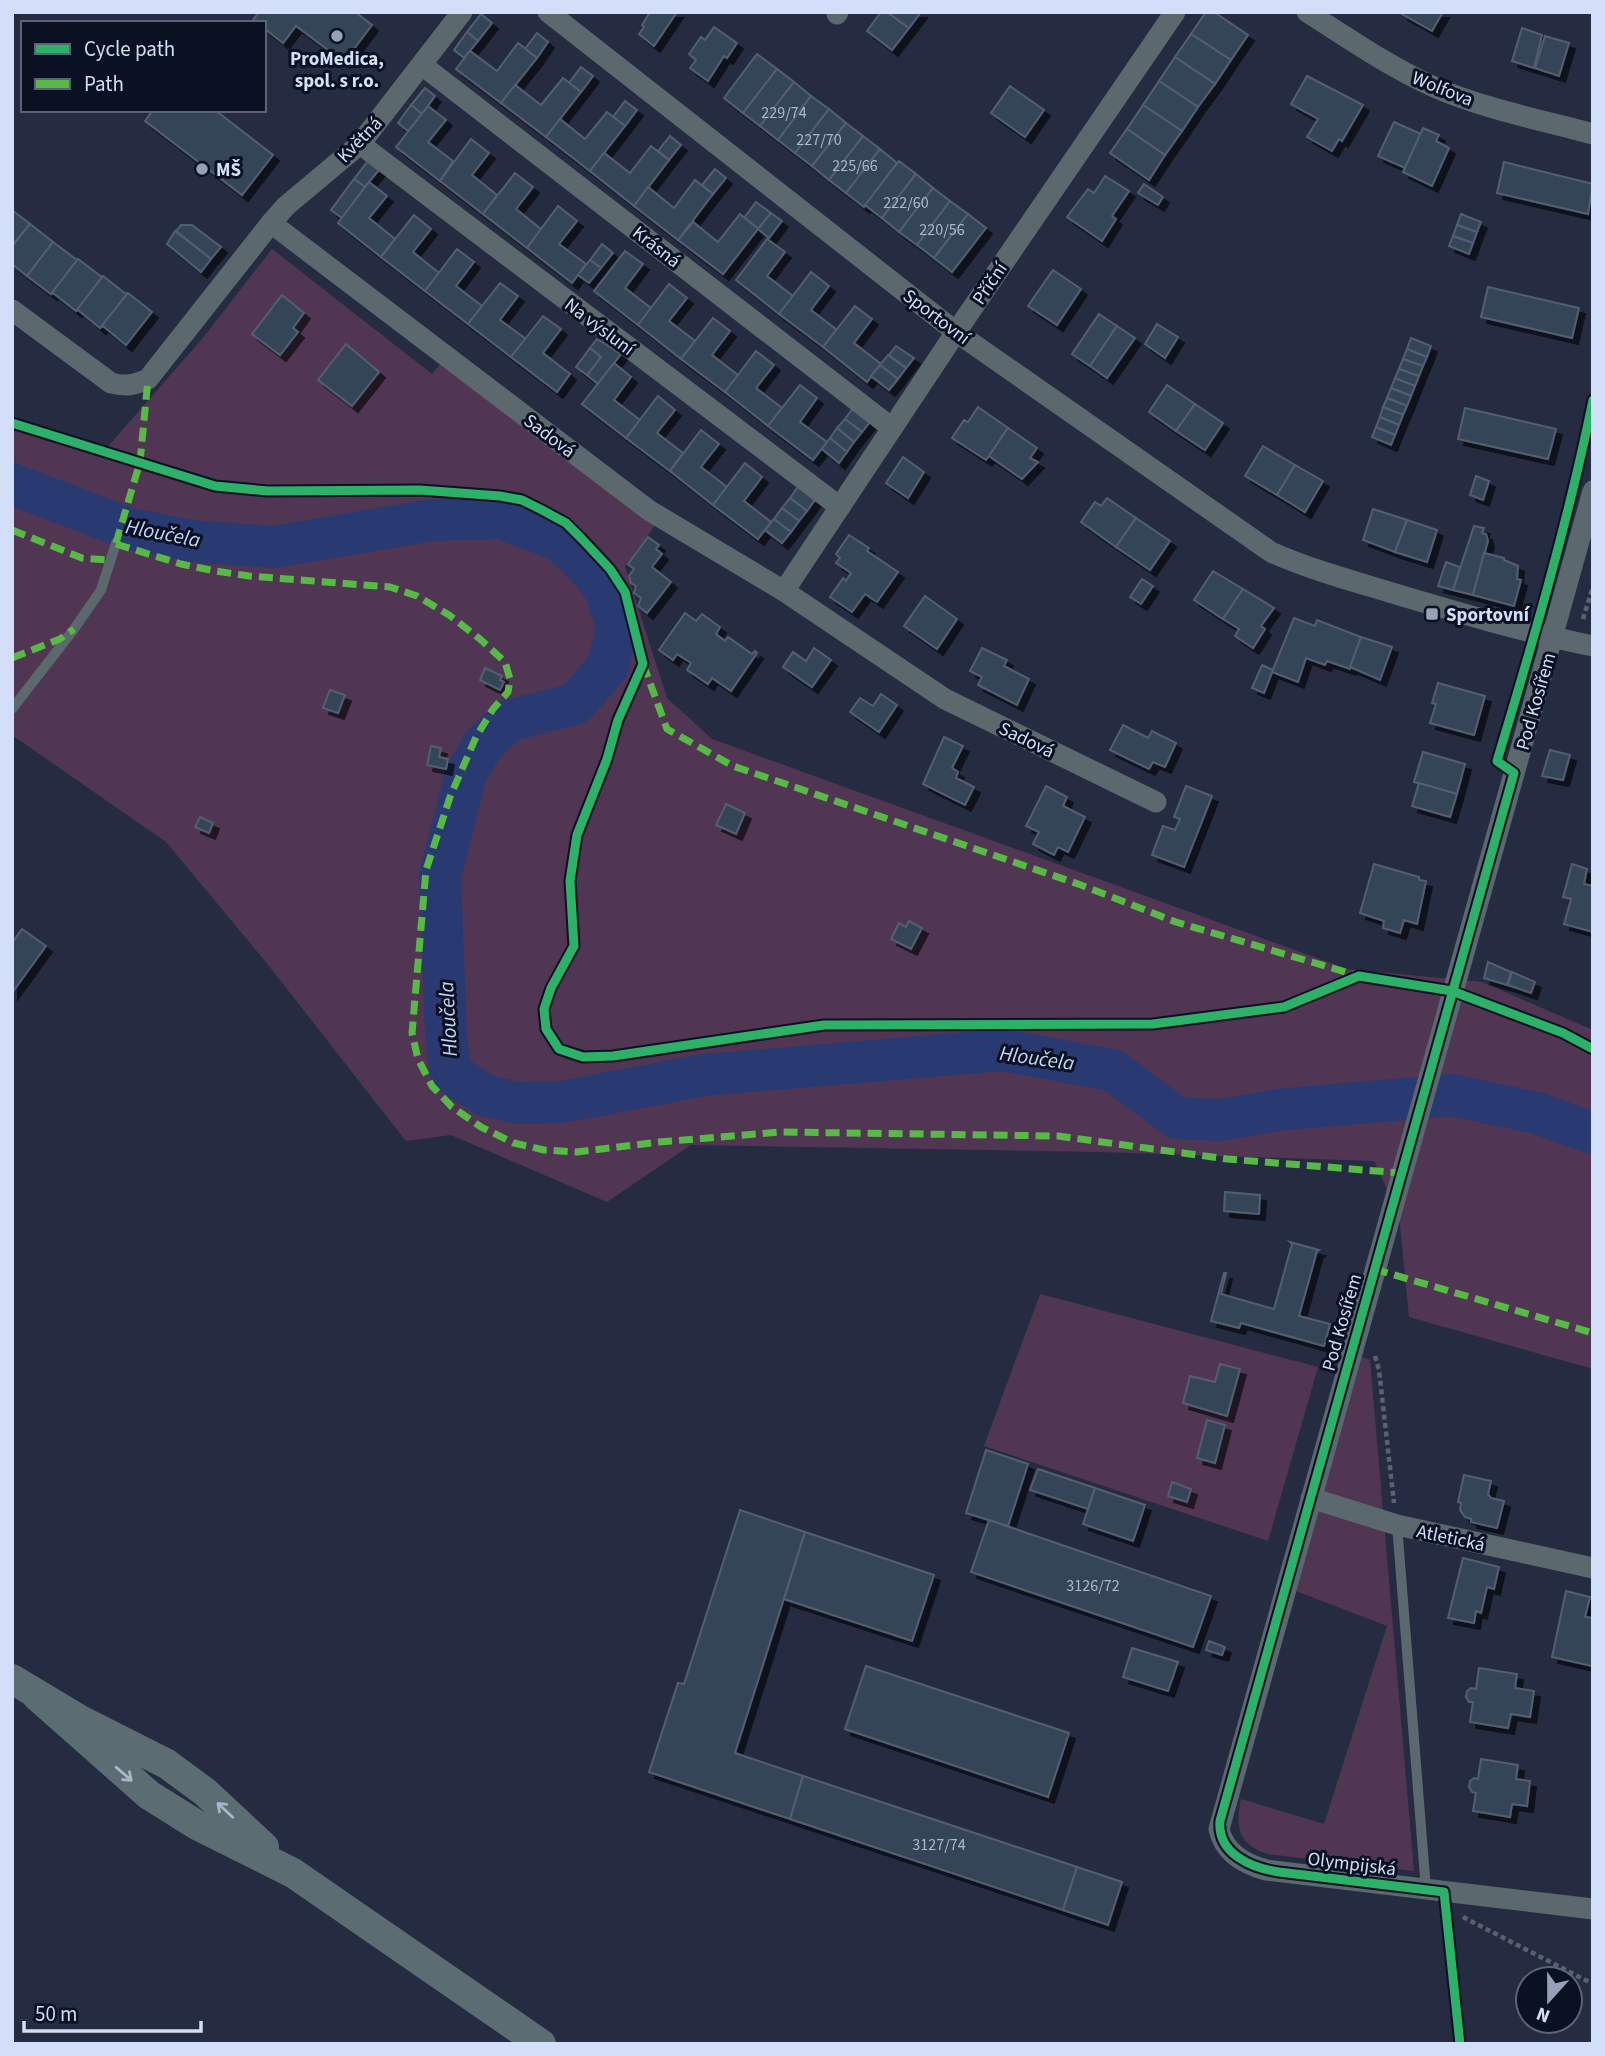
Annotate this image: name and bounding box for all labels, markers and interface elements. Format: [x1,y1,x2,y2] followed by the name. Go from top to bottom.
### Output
[21,21,266,112] legend
[329,28,345,44] marker: ProMedica, spol. s r.o.
[84,34,175,64] text: Cycle path
[290,46,384,95] place label: ProMedica, spol. s r.o.
[1408,65,1477,114] street label: Wolfova
[84,69,124,99] text: Path
[761,102,807,124] house number: 229/74
[331,111,389,169] street label: Květná
[796,129,842,151] house number: 227/70
[832,155,878,177] house number: 225/66
[216,157,241,184] place label: MŠ
[194,161,210,177] marker: MŠ
[883,192,929,214] house number: 222/60
[919,219,965,241] house number: 220/56
[626,220,686,275] street label: Krásná
[966,256,1015,310] street label: Příční
[897,283,976,352] street label: Sportovní
[558,292,641,363] street label: Na výsluní
[518,408,581,465] street label: Sadová
[123,511,203,555] water label: Hloučela
[1446,602,1531,629] place label: Sportovní
[1424,606,1440,622] marker: Sportovní
[1510,649,1563,753] street label: Pod Kosířem
[994,715,1059,765] street label: Sadová
[431,981,465,1057] water label: Hloučela
[998,1038,1076,1078] water label: Hloučela
[1316,1270,1369,1374] street label: Pod Kosířem
[1414,1518,1487,1559] street label: Atletická
[1066,1575,1120,1597] house number: 3126/72
[115,1766,133,1782] one-way arrow
[216,1802,234,1818] one-way arrow
[912,1834,966,1856] house number: 3127/74
[1306,1846,1398,1883] street label: Olympijská
[1514,1965,1584,2035] north arrow
[24,1990,201,2034] scale bar
[35,1999,77,2029] text: 50 m
[1533,2000,1554,2029] text: N

